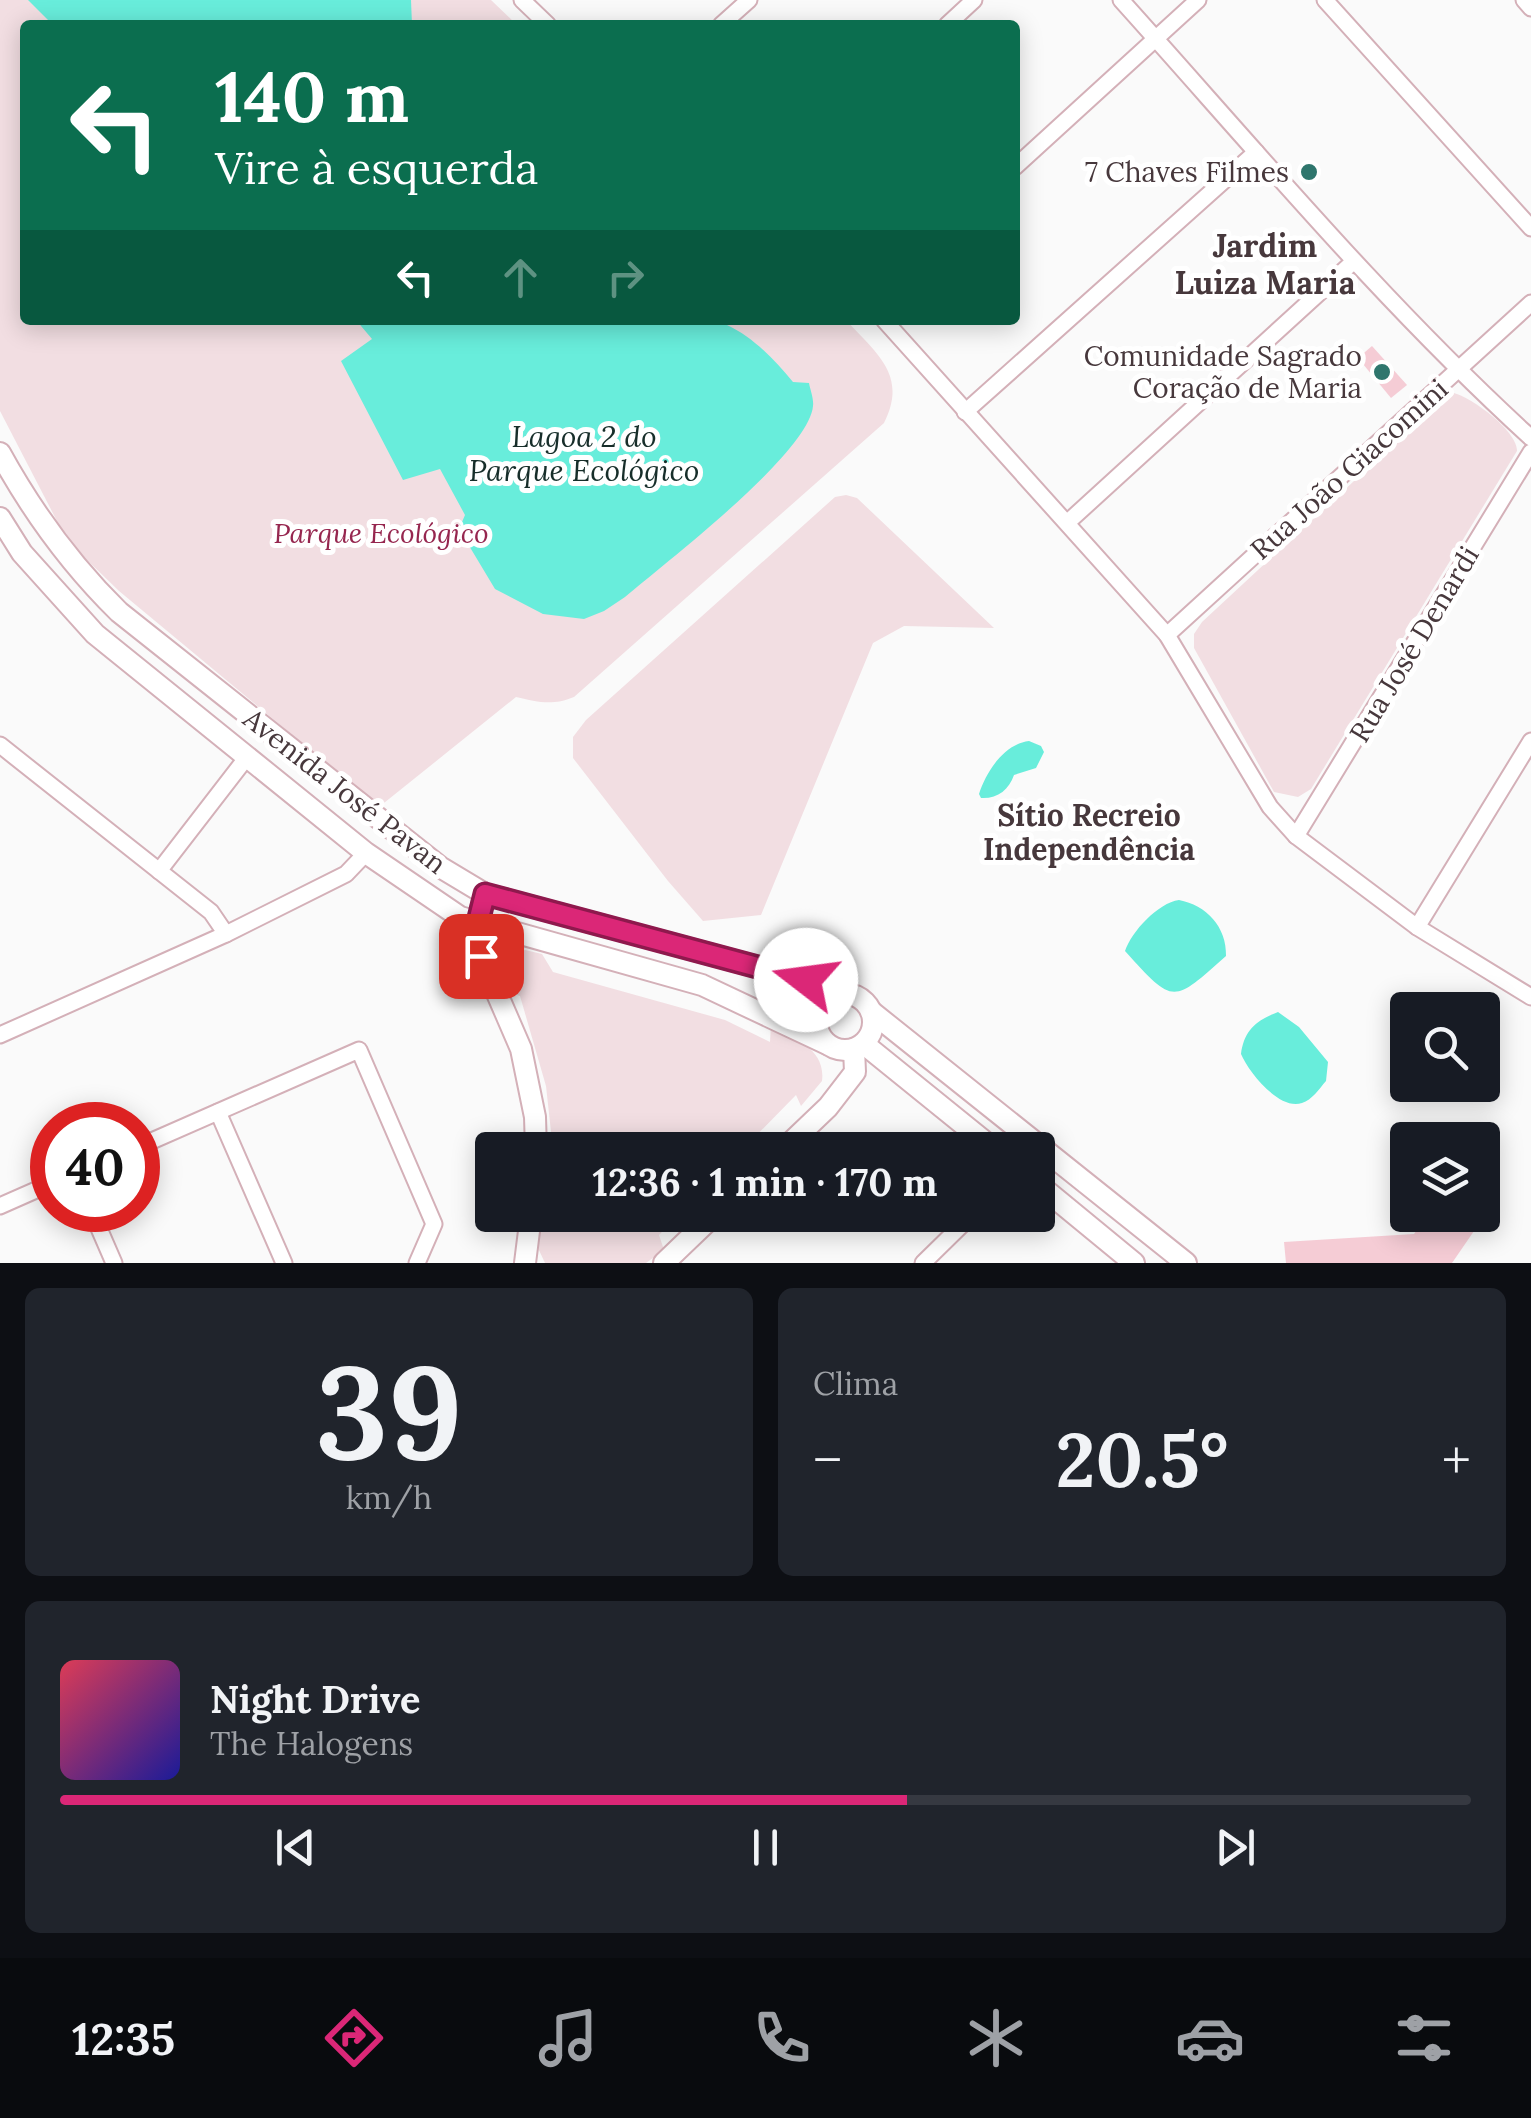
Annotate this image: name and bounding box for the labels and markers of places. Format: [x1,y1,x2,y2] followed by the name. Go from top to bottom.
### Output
[1085,154,1289,190] place label: 7 Chaves Filmes
[1298,161,1320,183] marker: 7 Chaves Filmes
[1084,338,1362,406] place label: Comunidade Sagrado Coração de Maria
[1371,361,1393,383] marker: Comunidade Sagrado Coração de Maria
[439,914,524,999] pin

